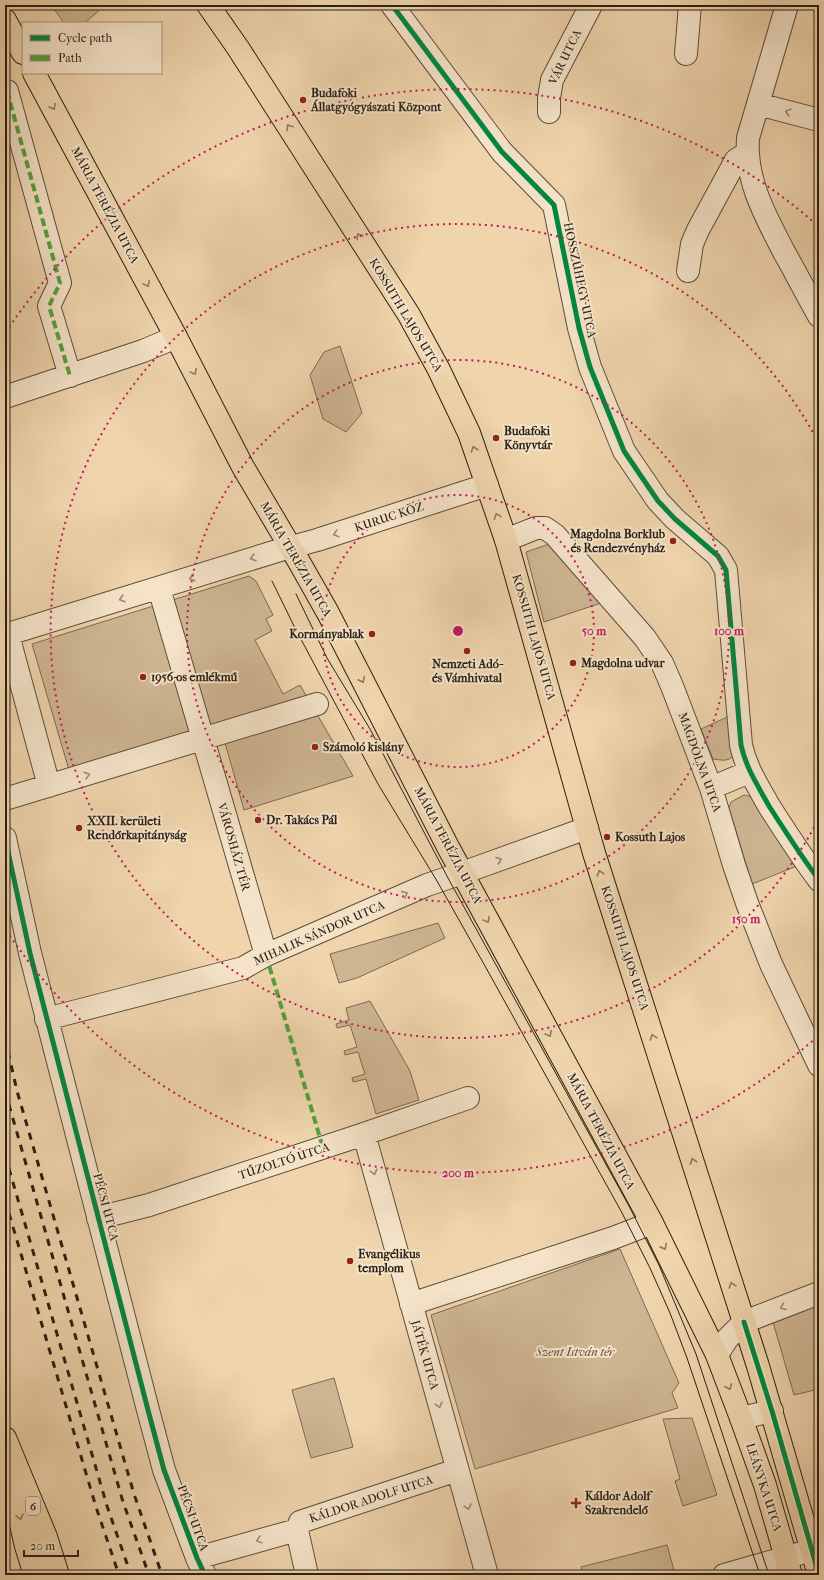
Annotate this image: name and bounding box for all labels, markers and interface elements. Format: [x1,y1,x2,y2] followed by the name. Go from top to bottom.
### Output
[22,22,162,74] legend
[544,27,584,88] street label: VÁR UTCA
[58,31,113,45] text: Cycle path
[58,51,82,65] text: Path
[310,86,442,115] place label: Budafoki Állatgyógyászati Központ
[298,95,308,105] marker: Budafoki Állatgyógyászati Központ
[48,103,56,110] one-way arrow
[785,108,792,117] one-way arrow
[286,124,294,131] one-way arrow
[68,144,143,266] street label: MÁRIA TERÉZIA UTCA
[561,221,600,339] street label: HOSSZÚHEGY UTCA
[357,234,364,241] one-way arrow
[366,256,446,375] street label: KOSSUTH LAJOS UTCA
[142,280,150,287] one-way arrow
[189,368,196,375] one-way arrow
[504,424,553,453] place label: Budafoki Könyvtár
[491,433,501,443] marker: Budafoki Könyvtár
[471,445,479,452] one-way arrow
[352,498,425,535] street label: KURUC KÖZ
[257,499,336,619] street label: MÁRIA TERÉZIA UTCA
[494,512,502,519] one-way arrow
[569,527,666,556] place label: Magdolna Borklub és Rendezvényház
[332,529,339,538] one-way arrow
[668,536,678,546] marker: Magdolna Borklub és Rendezvényház
[250,553,257,562] one-way arrow
[509,572,559,702] street label: KOSSUTH LAJOS UTCA
[189,573,196,582] one-way arrow
[118,594,125,603] one-way arrow
[451,624,465,638] centre of rings
[582,624,607,638] text: 50 m
[714,624,745,638] text: 100 m
[289,627,365,642] place label: Kormányablak
[367,629,377,639] marker: Kormányablak
[462,646,472,656] marker: Nemzeti Adó- és Vámhivatal
[580,656,665,671] place label: Magdolna udvar
[432,657,504,685] place label: Nemzeti Adó- és Vámhivatal
[568,658,578,668] marker: Magdolna udvar
[151,670,238,685] place label: 1956-os emlékmű
[138,672,148,682] marker: 1956-os emlékmű
[357,676,364,683] one-way arrow
[675,710,725,814] street label: MAGDOLNA UTCA
[323,740,404,755] place label: Számoló kislány
[310,742,320,752] marker: Számoló kislány
[83,771,90,780] one-way arrow
[411,784,486,906] street label: MÁRIA TERÉZIA UTCA
[214,800,255,894] street label: VÁROSHÁZ TÉR
[266,813,338,827] place label: Dr. Takács Pál
[86,814,187,843] place label: XXII. kerületi Rendőrkapitányság
[253,815,263,825] marker: Dr. Takács Pál
[74,823,84,833] marker: XXII. kerületi Rendőrkapitányság
[615,830,686,844] place label: Kossuth Lajos
[602,832,612,842] marker: Kossuth Lajos
[495,856,502,864] one-way arrow
[596,870,605,877] one-way arrow
[598,884,652,1012] street label: KOSSUTH LAJOS UTCA
[401,891,408,899] one-way arrow
[251,897,387,968] street label: MIHALIK SÁNDOR UTCA
[732,912,761,926] text: 150 m
[483,916,490,923] one-way arrow
[545,1030,552,1037] one-way arrow
[649,1033,658,1040] one-way arrow
[564,1070,639,1192] street label: MÁRIA TERÉZIA UTCA
[236,1139,332,1182] street label: TŰZOLTÓ UTCA
[689,1157,697,1164] one-way arrow
[442,1166,475,1180] text: 200 m
[369,1168,378,1175] one-way arrow
[90,1172,123,1242] street label: PÉCSI UTCA
[659,1243,667,1251] one-way arrow
[357,1247,421,1276] place label: Evangélikus templom
[345,1256,355,1266] marker: Evangélikus templom
[728,1281,737,1288] one-way arrow
[779,1303,786,1311] one-way arrow
[408,1317,443,1392] street label: JÁTÉK UTCA
[535,1345,616,1359] park label: Szent István tér
[724,1382,732,1390] one-way arrow
[434,1401,443,1408] one-way arrow
[743,1441,786,1533] street label: LEÁNYKA UTCA
[307,1471,435,1526] street label: KÁLDOR ADOLF UTCA
[175,1483,212,1553] street label: PÉCSI UTCA
[585,1489,653,1517] place label: Káldor Adolf Szakrendelő
[26,1497,40,1515] road number: 6
[570,1497,582,1509] marker: Káldor Adolf Szakrendelő
[463,1504,472,1511] one-way arrow
[15,1513,23,1520] one-way arrow
[24,1532,78,1558] scale bar
[256,1535,263,1544] one-way arrow
[30,1539,55,1553] text: 20 m

